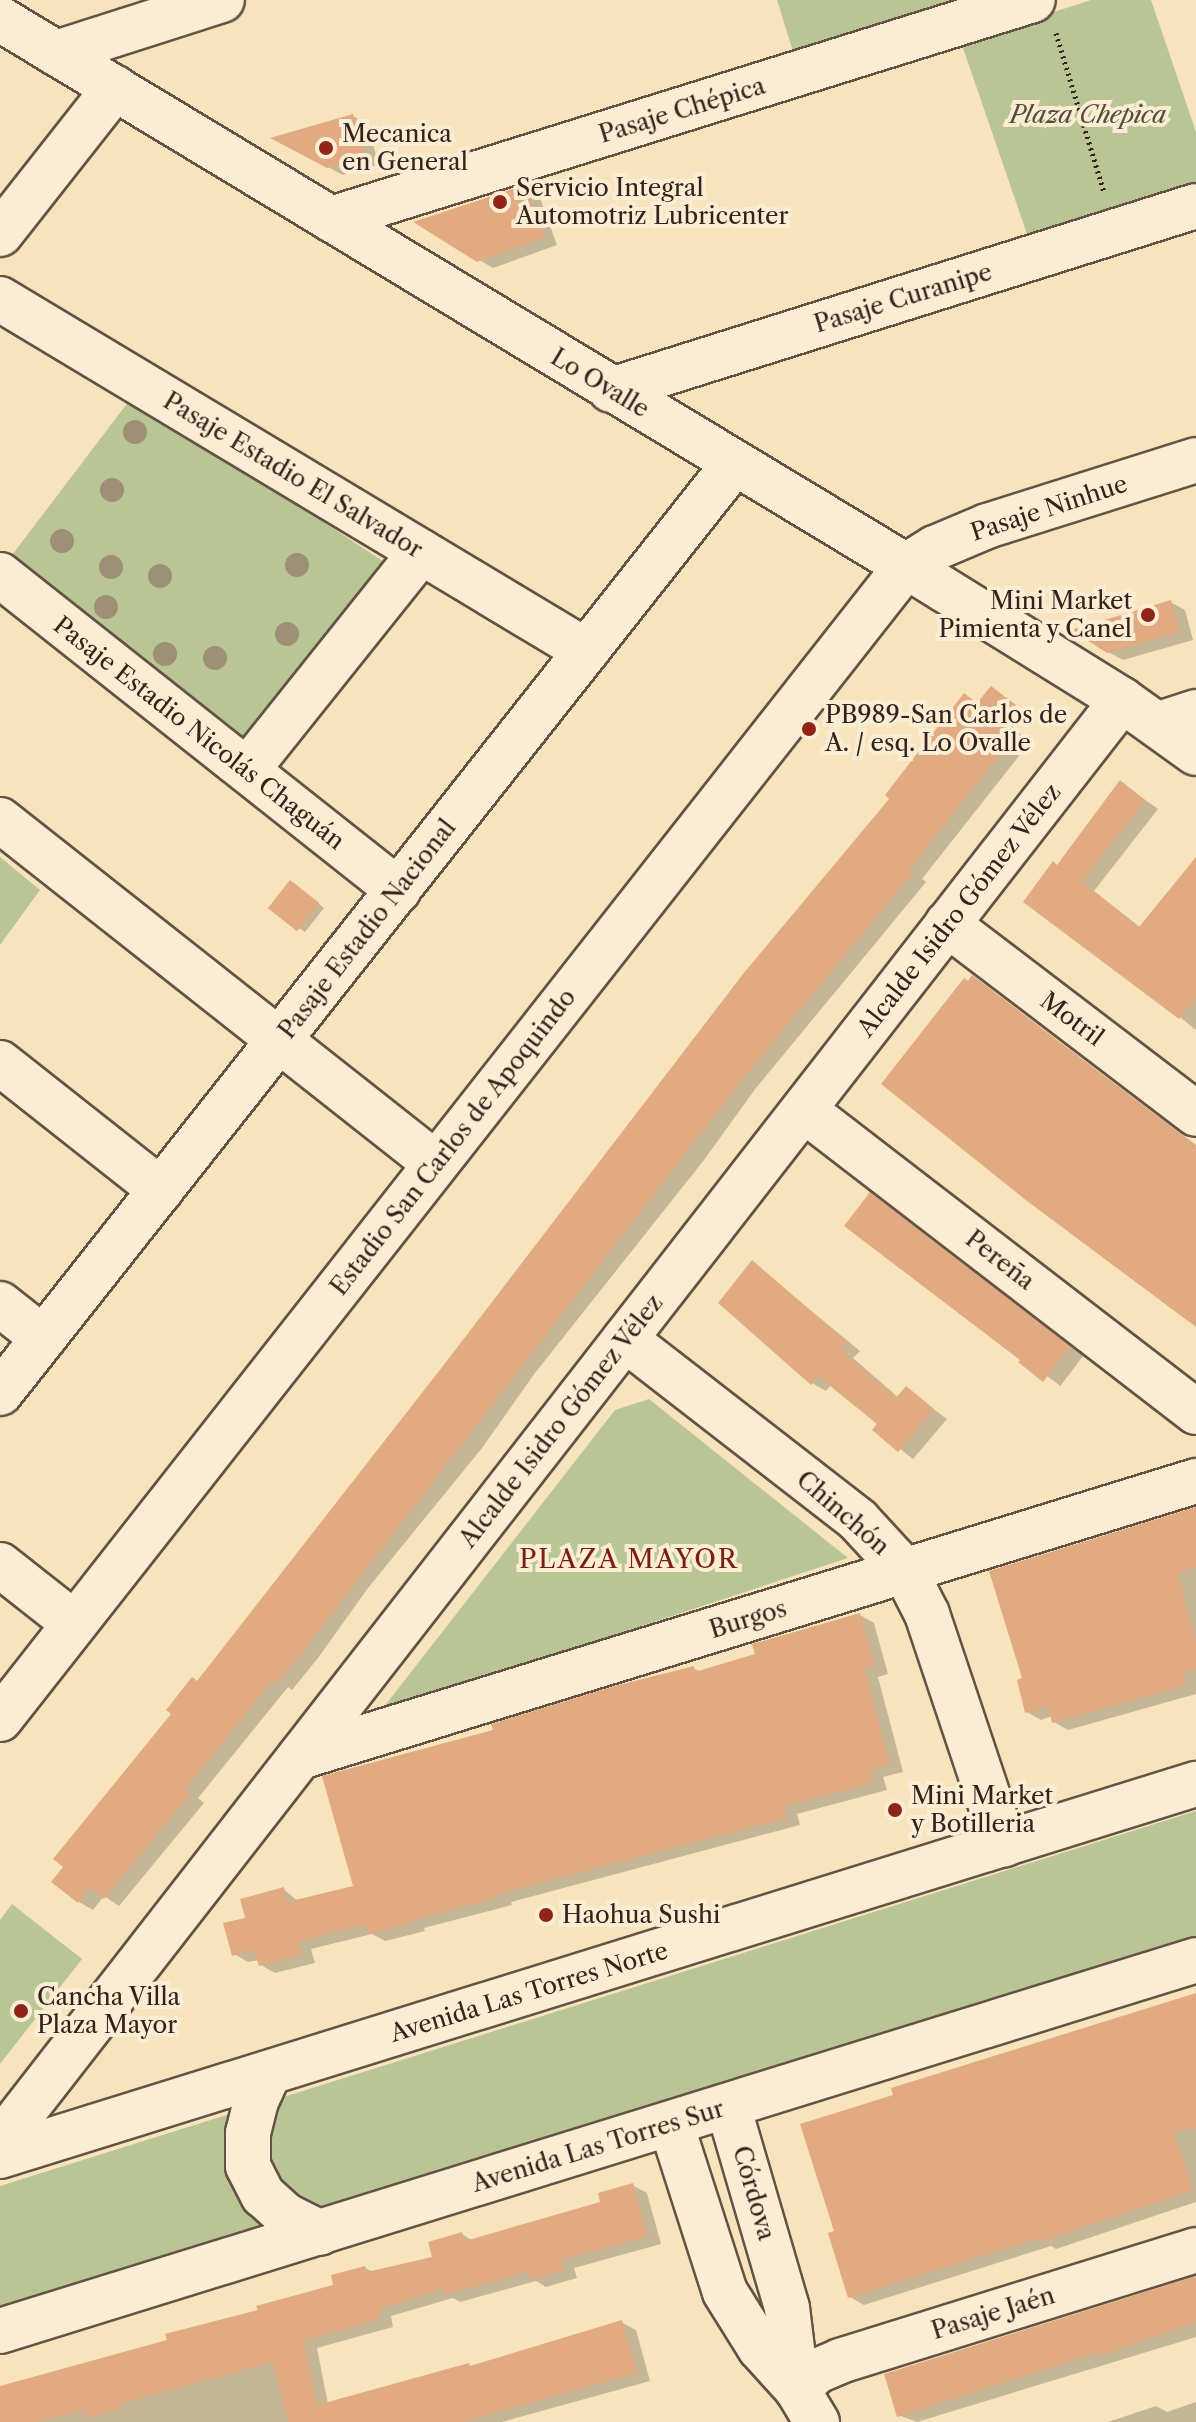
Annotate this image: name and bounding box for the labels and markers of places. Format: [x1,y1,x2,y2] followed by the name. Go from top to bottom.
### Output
[342,120,468,176] place label: Mecanica en General
[317,139,335,157] marker: Mecanica en General
[516,174,789,230] place label: Servicio Integral Automotriz Lubricenter
[491,193,509,211] marker: Servicio Integral Automotriz Lubricenter
[937,587,1132,643] place label: Mini Market Pimienta y Canel
[1139,606,1157,624] marker: Mini Market Pimienta y Canel
[825,701,1067,757] place label: PB989-San Carlos de A. / esq. Lo Ovalle
[800,720,818,738] marker: PB989-San Carlos de A. / esq. Lo Ovalle
[911,1782,1053,1838] place label: Mini Market y Botilleria
[886,1801,904,1819] marker: Mini Market y Botilleria
[562,1901,721,1929] place label: Haohua Sushi
[537,1906,555,1924] marker: Haohua Sushi
[37,1983,181,2039] place label: Cancha Villa Plaza Mayor
[12,2002,30,2020] marker: Cancha Villa Plaza Mayor

